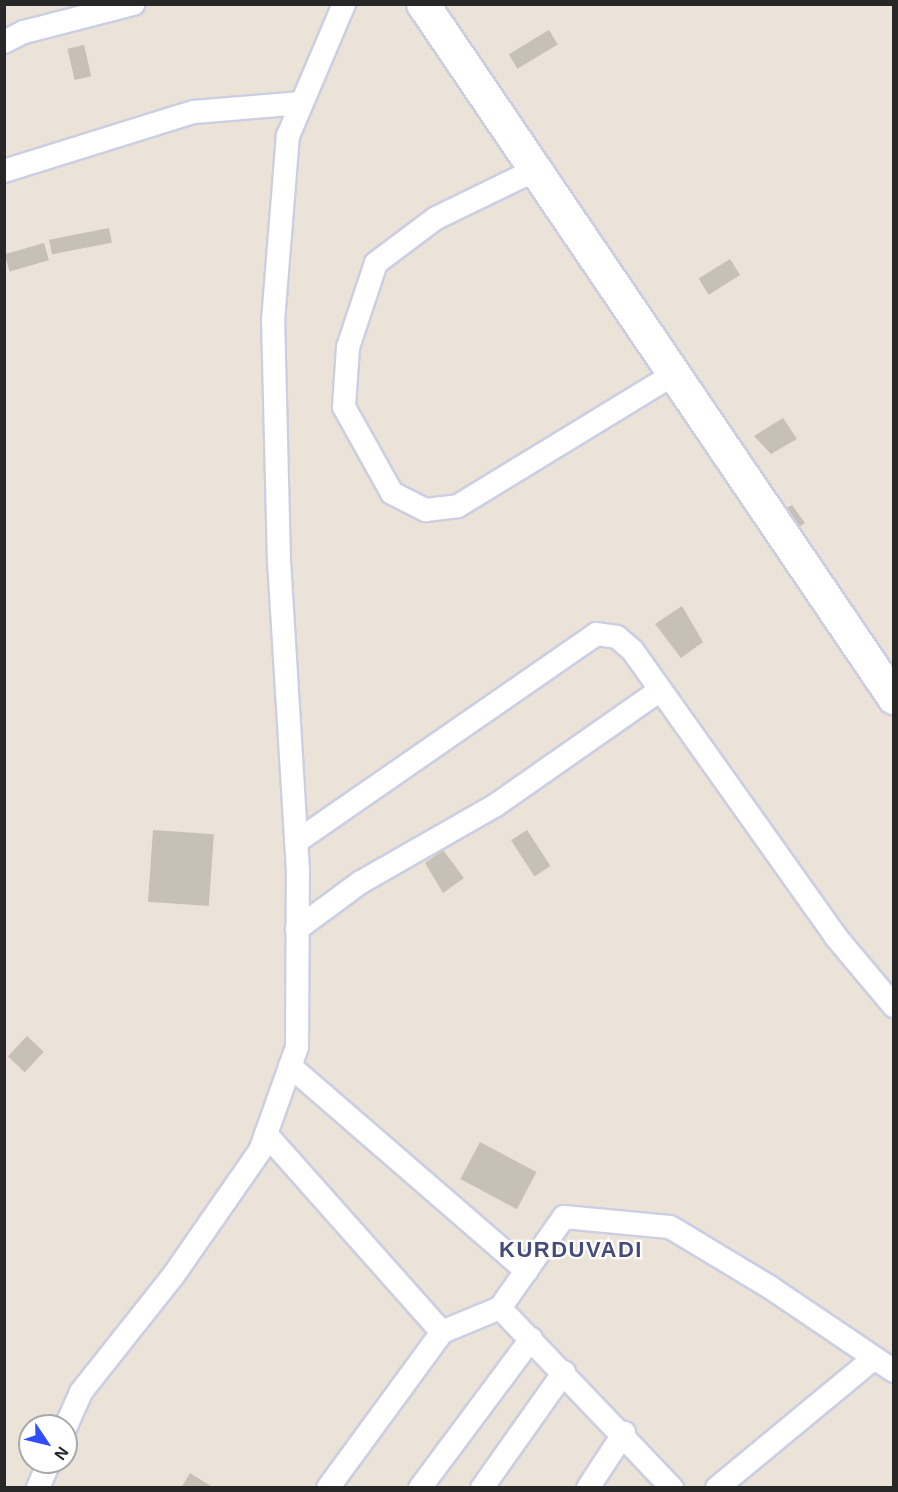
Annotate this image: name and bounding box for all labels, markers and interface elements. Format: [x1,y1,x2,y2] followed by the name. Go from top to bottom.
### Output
[499,1237,643,1263] district label: KURDUVADI
[18,1414,78,1474] north arrow
[51,1444,72,1463] text: N

